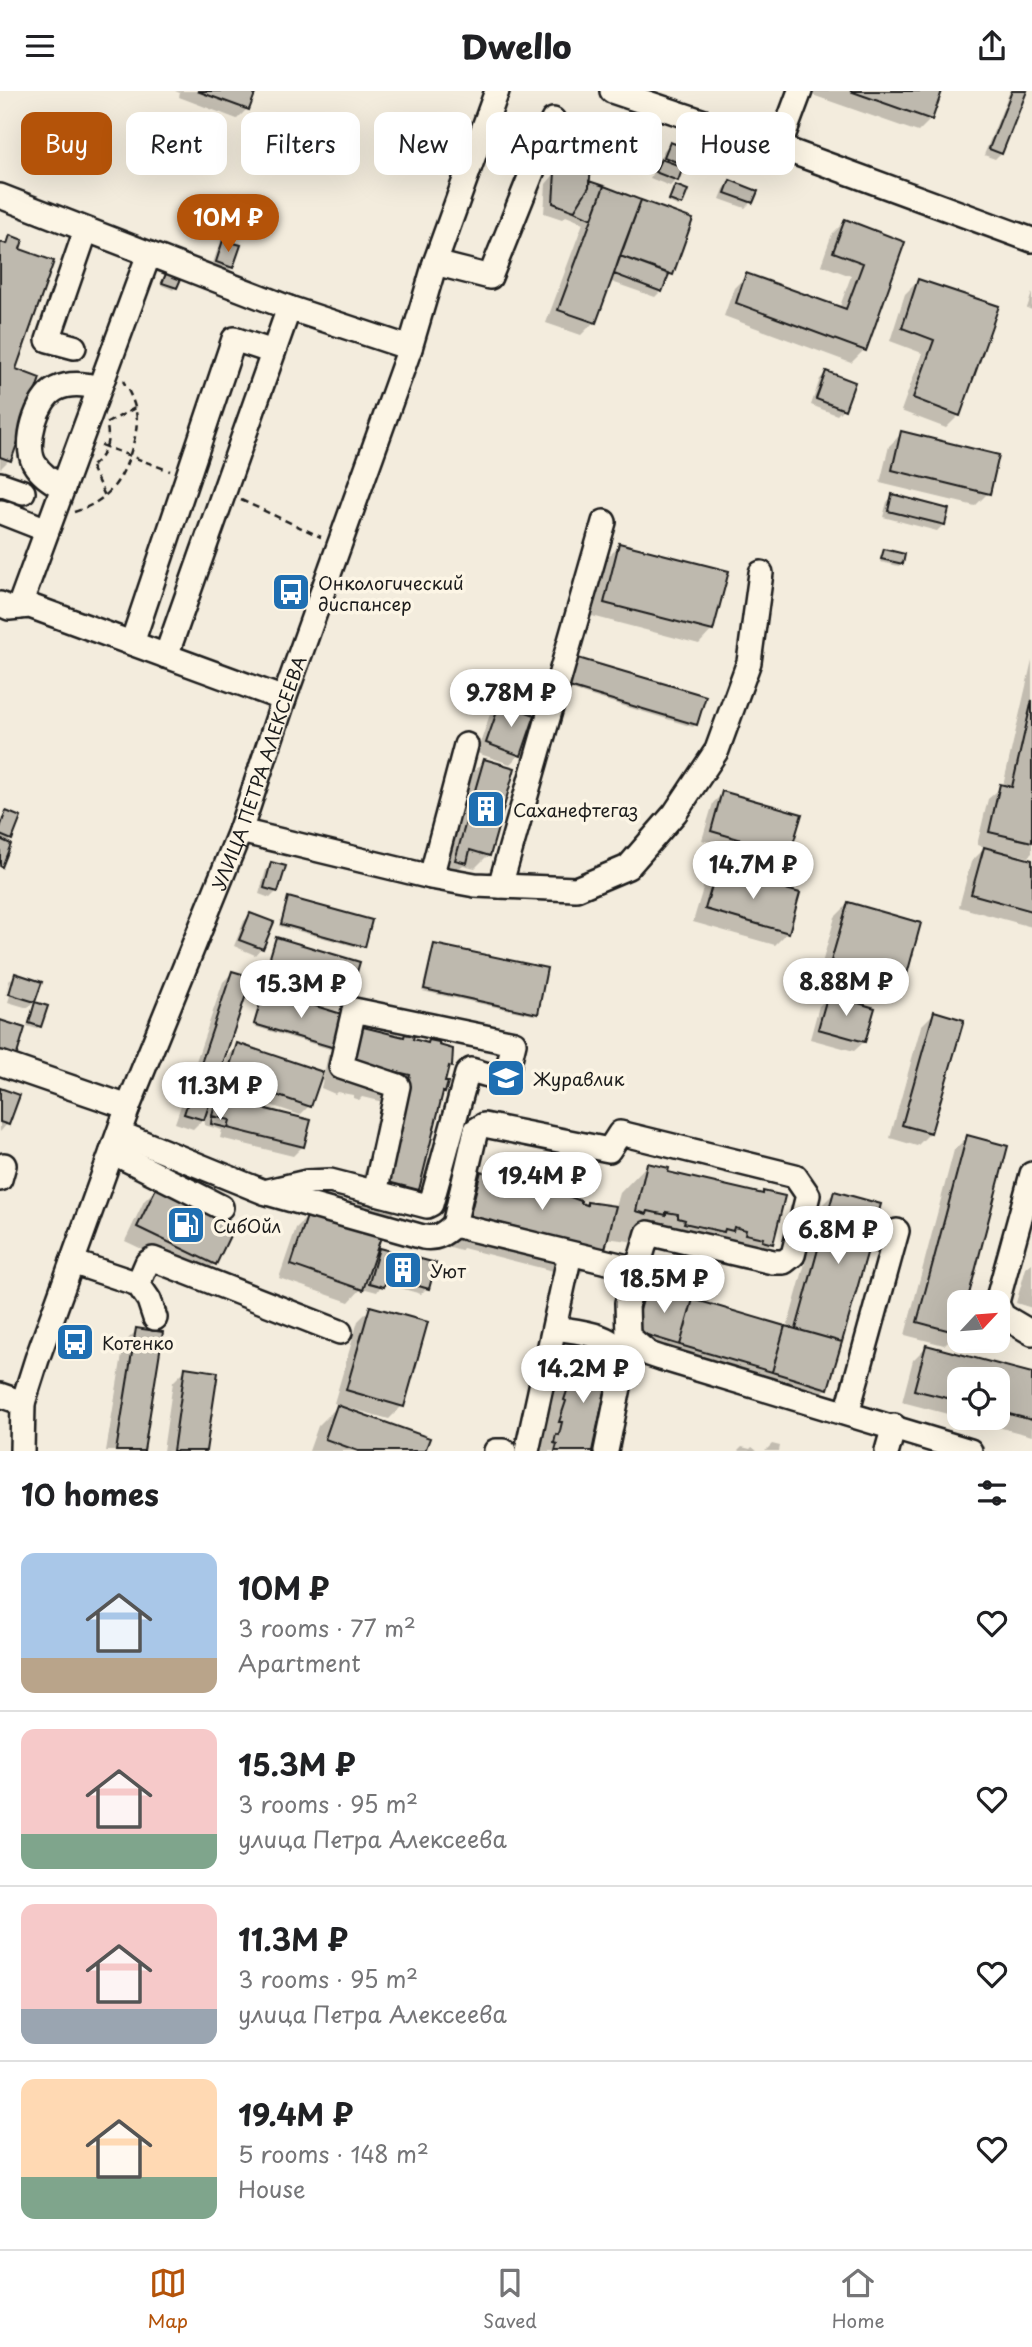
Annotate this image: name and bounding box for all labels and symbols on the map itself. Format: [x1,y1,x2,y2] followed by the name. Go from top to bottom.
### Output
[179,195,277,254] pin: 10M ₽
[318,569,464,617] place label: Онкологический диспансер
[270,571,312,613] bus stop icon: Онкологический диспансер
[204,652,312,894] street label: УЛИЦА ПЕТРА АЛЕКСЕЕВА
[446,669,576,729] pin: 9.78M ₽
[465,788,507,830] building icon: Саханефтегаз
[513,796,638,823] place label: Саханефтегаз
[688,841,818,901] pin: 14.7M ₽
[781,958,911,1018] pin: 8.88M ₽
[236,961,366,1020] pin: 15.3M ₽
[485,1057,527,1099] school or university icon: Журавлик
[155,1063,285,1122] pin: 11.3M ₽
[533,1065,625,1092] place label: Журавлик
[477,1153,607,1212] pin: 19.4M ₽
[165,1204,207,1246] fuel station icon: СибОйл
[781,1207,895,1266] pin: 6.8M ₽
[213,1212,281,1239] place label: СибОйл
[382,1249,424,1291] building icon: Уют
[599,1255,729,1315] pin: 18.5M ₽
[430,1257,466,1284] place label: Уют
[947,1290,1010,1353] north arrow
[54,1321,96,1363] bus stop icon: Котенко
[102,1329,174,1356] place label: Котенко
[518,1345,648,1405] pin: 14.2M ₽

